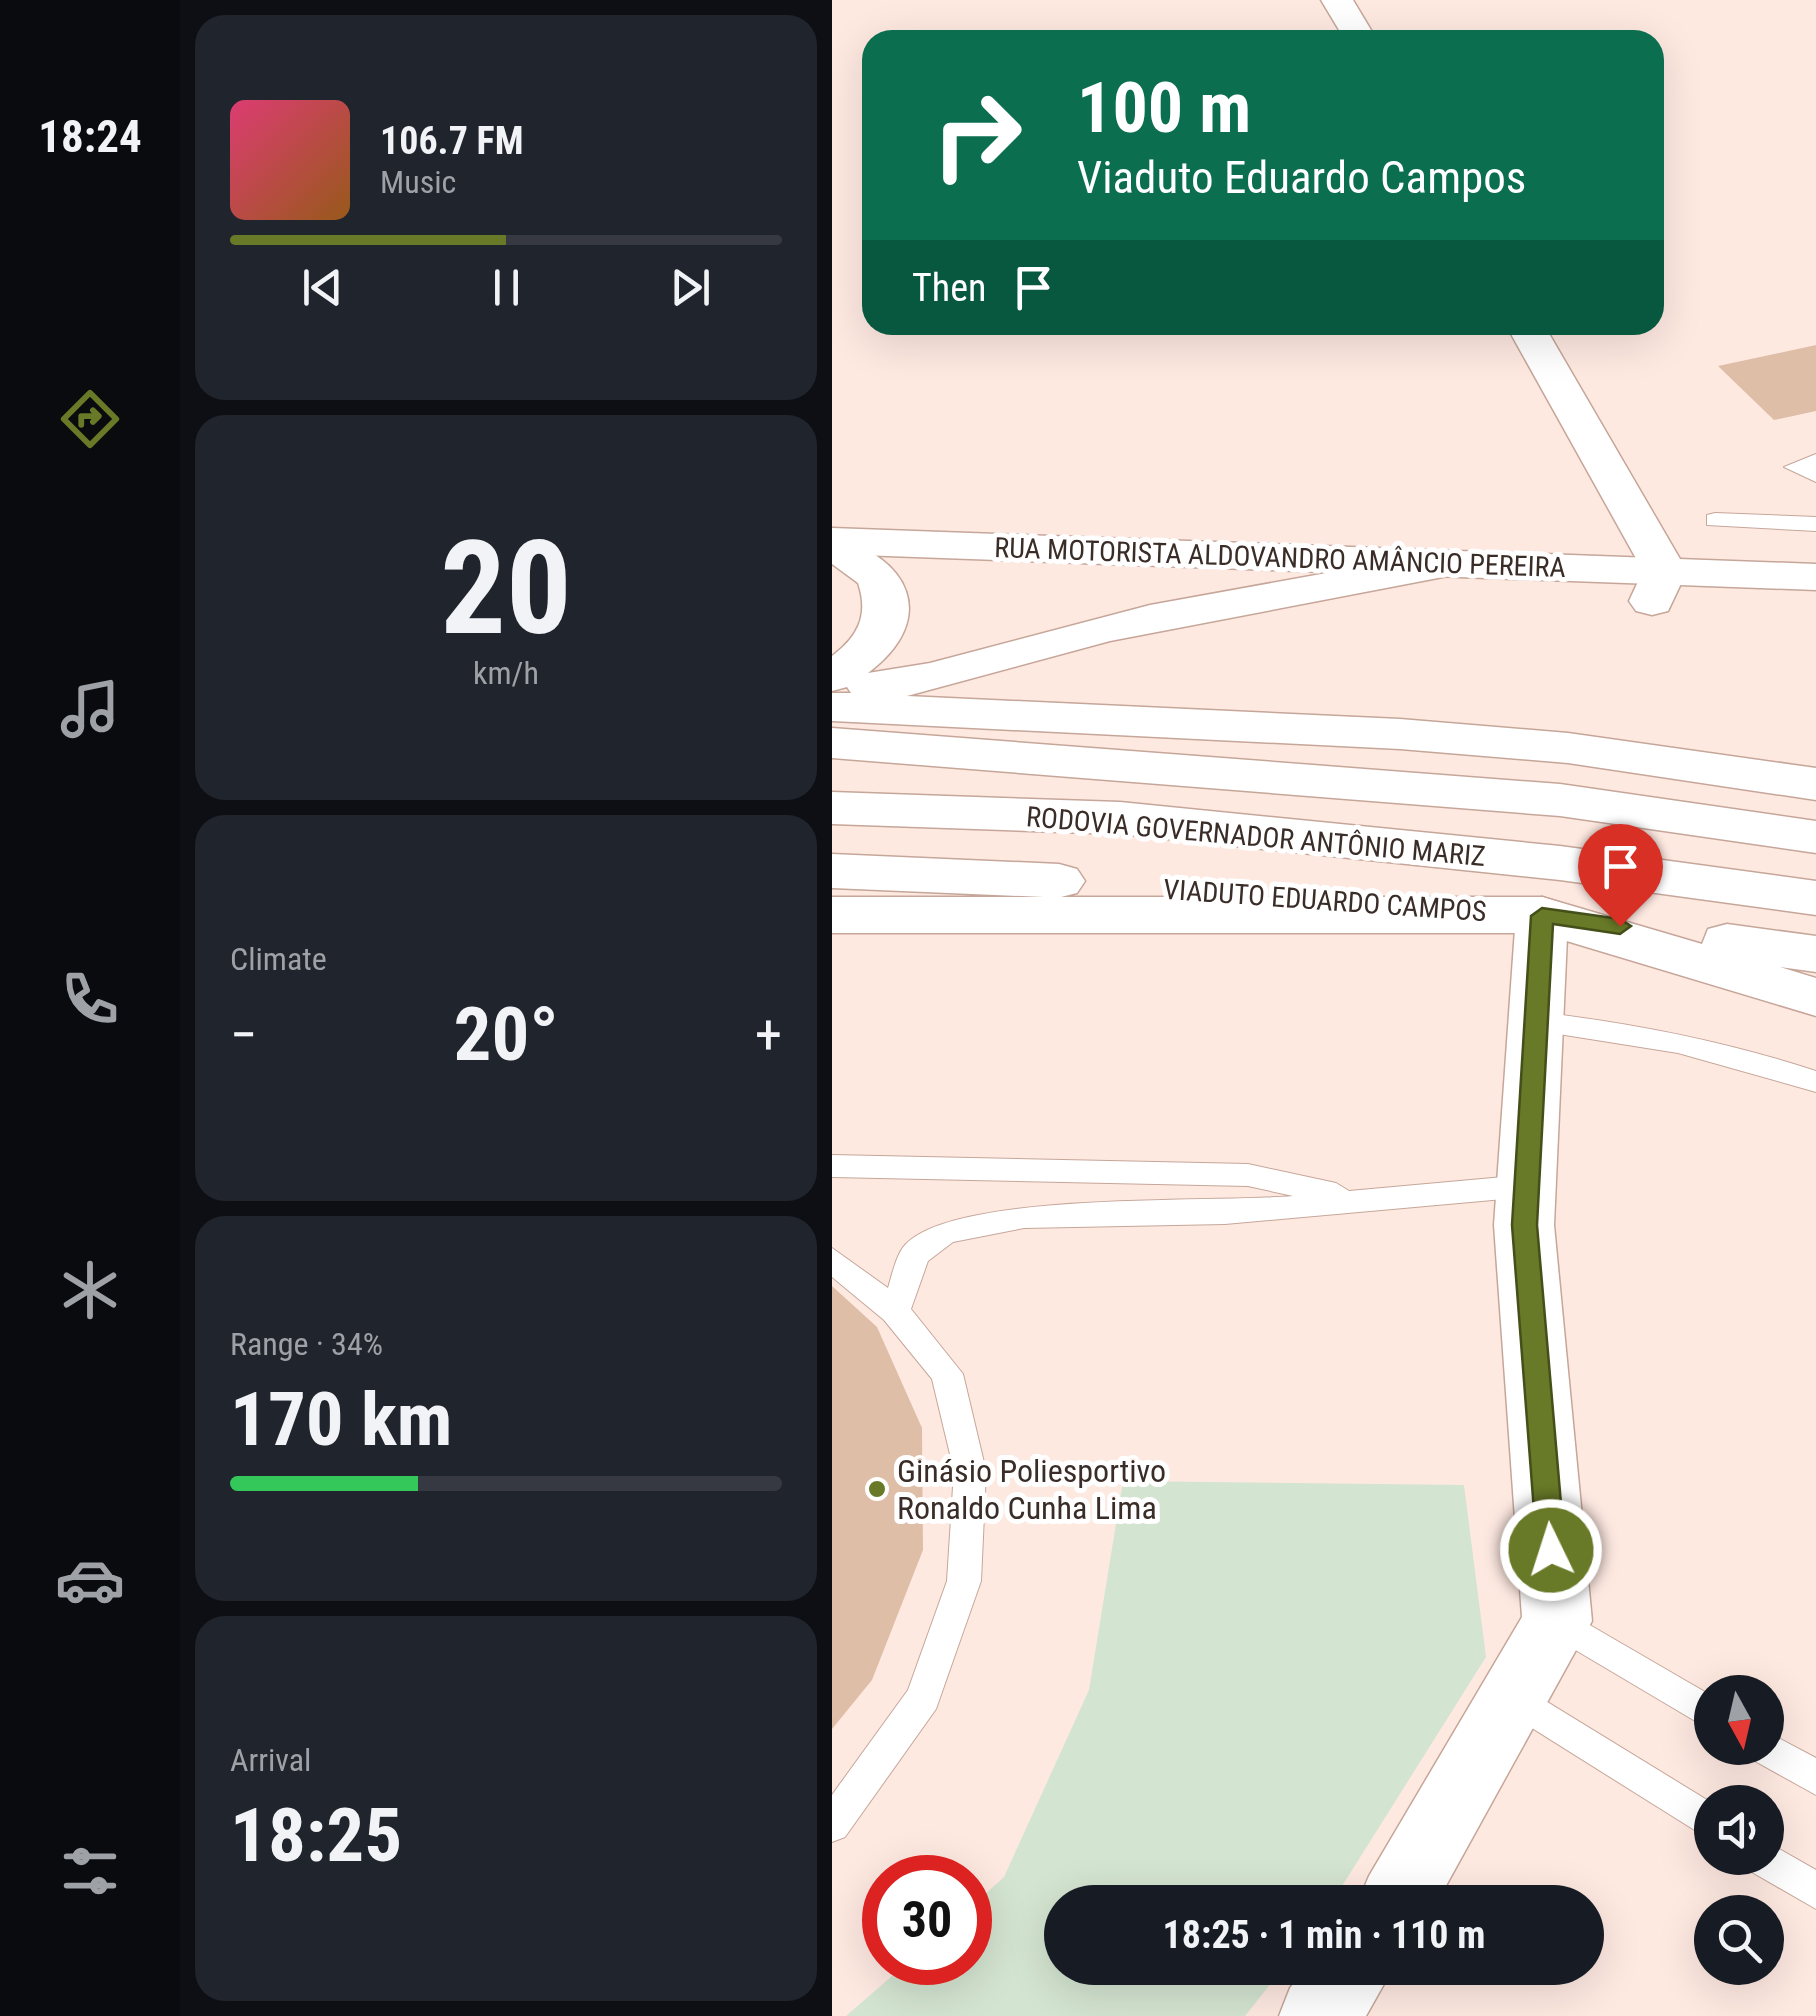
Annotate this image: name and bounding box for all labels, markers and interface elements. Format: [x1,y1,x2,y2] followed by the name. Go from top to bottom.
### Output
[1077,67,1251,149] text: 100 m
[912,70,1042,200] icon: right
[38,110,142,163] text: 18:24
[380,119,524,163] text: 106.7 FM
[1077,151,1526,204] text: Viaduto Eduardo Campos
[380,163,456,201] text: Music
[295,260,350,315] icon: previous
[479,260,534,315] icon: pause
[663,260,718,315] icon: next
[1006,260,1061,315] icon: arrive
[912,266,986,310] text: Then
[55,384,125,454] icon: directions
[440,512,572,665] text: 20
[994,531,1566,584] street label: RUA MOTORISTA ALDOVANDRO AMÂNCIO PEREIRA
[473,654,539,692] text: km/h
[55,674,125,744] icon: music
[1025,800,1487,873] street label: RODOVIA GOVERNADOR ANTÔNIO MARIZ
[1578,824,1663,927] pin
[1593,839,1648,894] icon: arrive
[1162,873,1488,928] street label: VIADUTO EDUARDO CAMPOS
[230,940,327,978] text: Climate
[55,964,125,1034] icon: phone
[454,990,559,1078] text: 20°
[230,1003,258,1067] text: −
[755,1003,782,1067] text: +
[55,1255,125,1325] icon: climate
[230,1325,383,1363] text: Range · 34%
[230,1375,452,1463] text: 170 km
[897,1452,1166,1527] place label: Ginásio Poliesportivo Ronaldo Cunha Lima
[866,1478,888,1500] marker: Ginásio Poliesportivo Ronaldo Cunha Lima
[1499,1498,1603,1602] position arrow
[55,1545,125,1615] icon: car
[1694,1675,1784,1765] north arrow
[1694,1675,1784,1985] map controls
[230,1741,311,1779] text: Arrival
[1694,1785,1784,1875] button: sound
[230,1791,402,1879] text: 18:25
[55,1836,125,1906] icon: filters
[862,1855,992,1985] speed limit sign: 30
[1694,1895,1784,1985] button: search
[1163,1913,1485,1957] text: 18:25 · 1 min · 110 m

